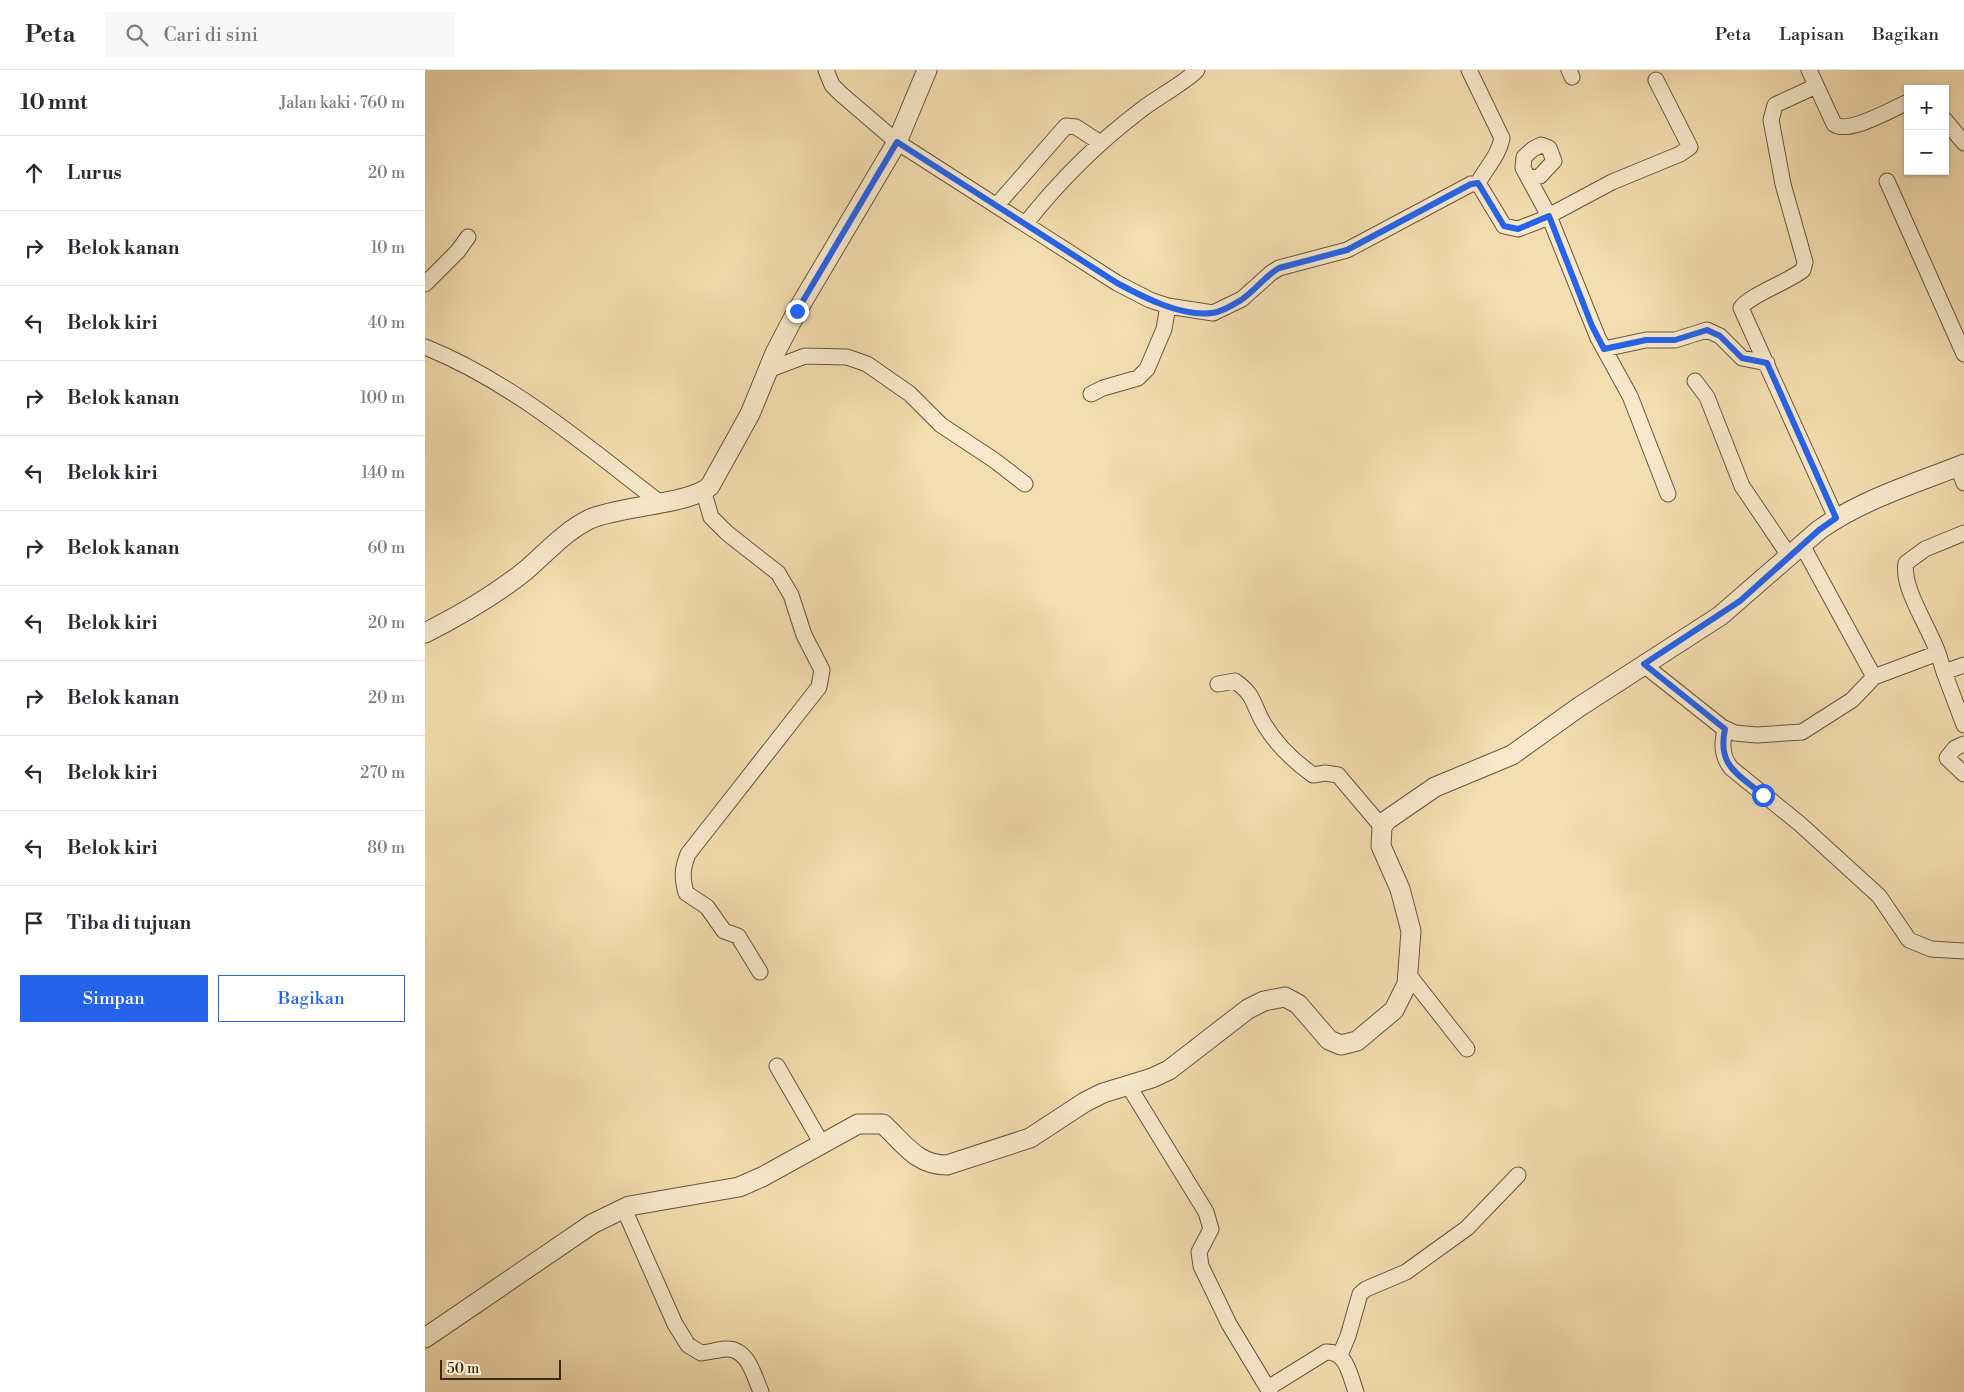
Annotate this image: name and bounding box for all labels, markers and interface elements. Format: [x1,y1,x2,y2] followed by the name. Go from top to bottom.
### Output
[105,12,455,57] search box
[25,20,75,50] text: Peta
[123,21,151,49] icon: search
[163,23,258,47] text: Cari di sini
[1715,23,1751,46] text: Peta
[1779,23,1844,46] text: Lapisan
[1872,23,1939,46] text: Bagikan
[1904,85,1949,175] map controls
[1904,85,1949,130] button: +
[20,90,87,116] text: 10 mnt
[279,93,405,113] text: Jalan kaki · 760 m
[1904,130,1949,175] button: −
[20,159,48,187] icon: ahead
[67,161,122,185] text: Lurus
[368,163,405,183] text: 20 m
[20,234,48,262] icon: right
[67,236,180,260] text: Belok kanan
[371,238,405,258] text: 10 m
[786,300,809,323] route end
[20,309,48,337] icon: left
[67,311,157,335] text: Belok kiri
[368,313,405,333] text: 40 m
[20,384,48,412] icon: right
[67,386,180,410] text: Belok kanan
[360,388,405,408] text: 100 m
[20,459,48,487] icon: left
[67,461,157,485] text: Belok kiri
[361,463,405,483] text: 140 m
[20,534,48,562] icon: right
[67,536,180,560] text: Belok kanan
[367,538,405,558] text: 60 m
[20,609,48,637] icon: left
[67,611,157,635] text: Belok kiri
[368,613,405,633] text: 20 m
[20,684,48,712] icon: right
[67,686,180,710] text: Belok kanan
[368,688,405,708] text: 20 m
[20,759,48,787] icon: left
[67,761,157,785] text: Belok kiri
[360,763,405,783] text: 270 m
[1752,784,1775,807] route start
[20,834,48,862] icon: left
[67,836,157,860] text: Belok kiri
[367,838,405,858] text: 80 m
[20,909,48,937] icon: arrive
[67,911,191,935] text: Tiba di tujuan
[20,975,208,1022] button: Simpan
[218,975,405,1022] button: Bagikan
[440,1357,561,1380] scale bar
[447,1360,479,1378] text: 50 m

